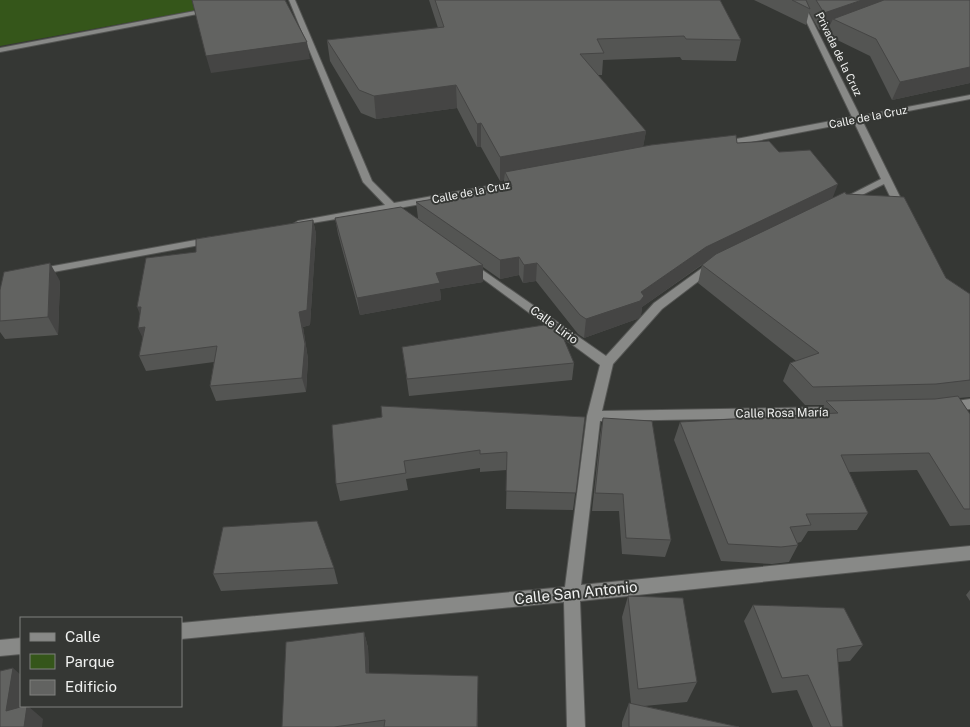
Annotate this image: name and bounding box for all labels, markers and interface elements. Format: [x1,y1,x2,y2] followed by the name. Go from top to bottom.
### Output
[814,10,864,98] street label: Privada de la Cruz
[828,104,908,130] street label: Calle de la Cruz
[431,179,511,205] street label: Calle de la Cruz
[527,303,581,347] street label: Calle Lirio
[735,405,829,421] street label: Calle Rosa María
[514,578,638,607] street label: Calle San Antonio
[20,617,182,707] legend
[65,628,101,645] text: Calle
[65,653,115,670] text: Parque
[65,678,117,695] text: Edificio

